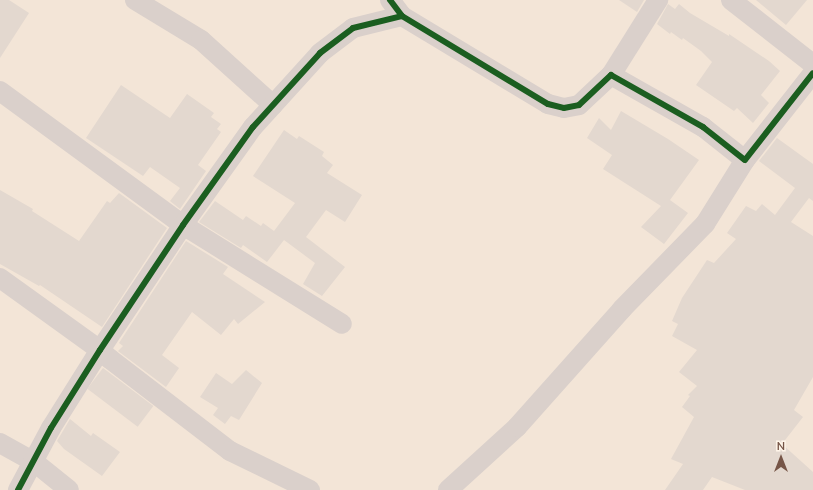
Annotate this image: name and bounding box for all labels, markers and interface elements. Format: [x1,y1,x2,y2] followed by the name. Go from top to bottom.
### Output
[761,438,801,478] north arrow
[777,439,785,453] text: N

